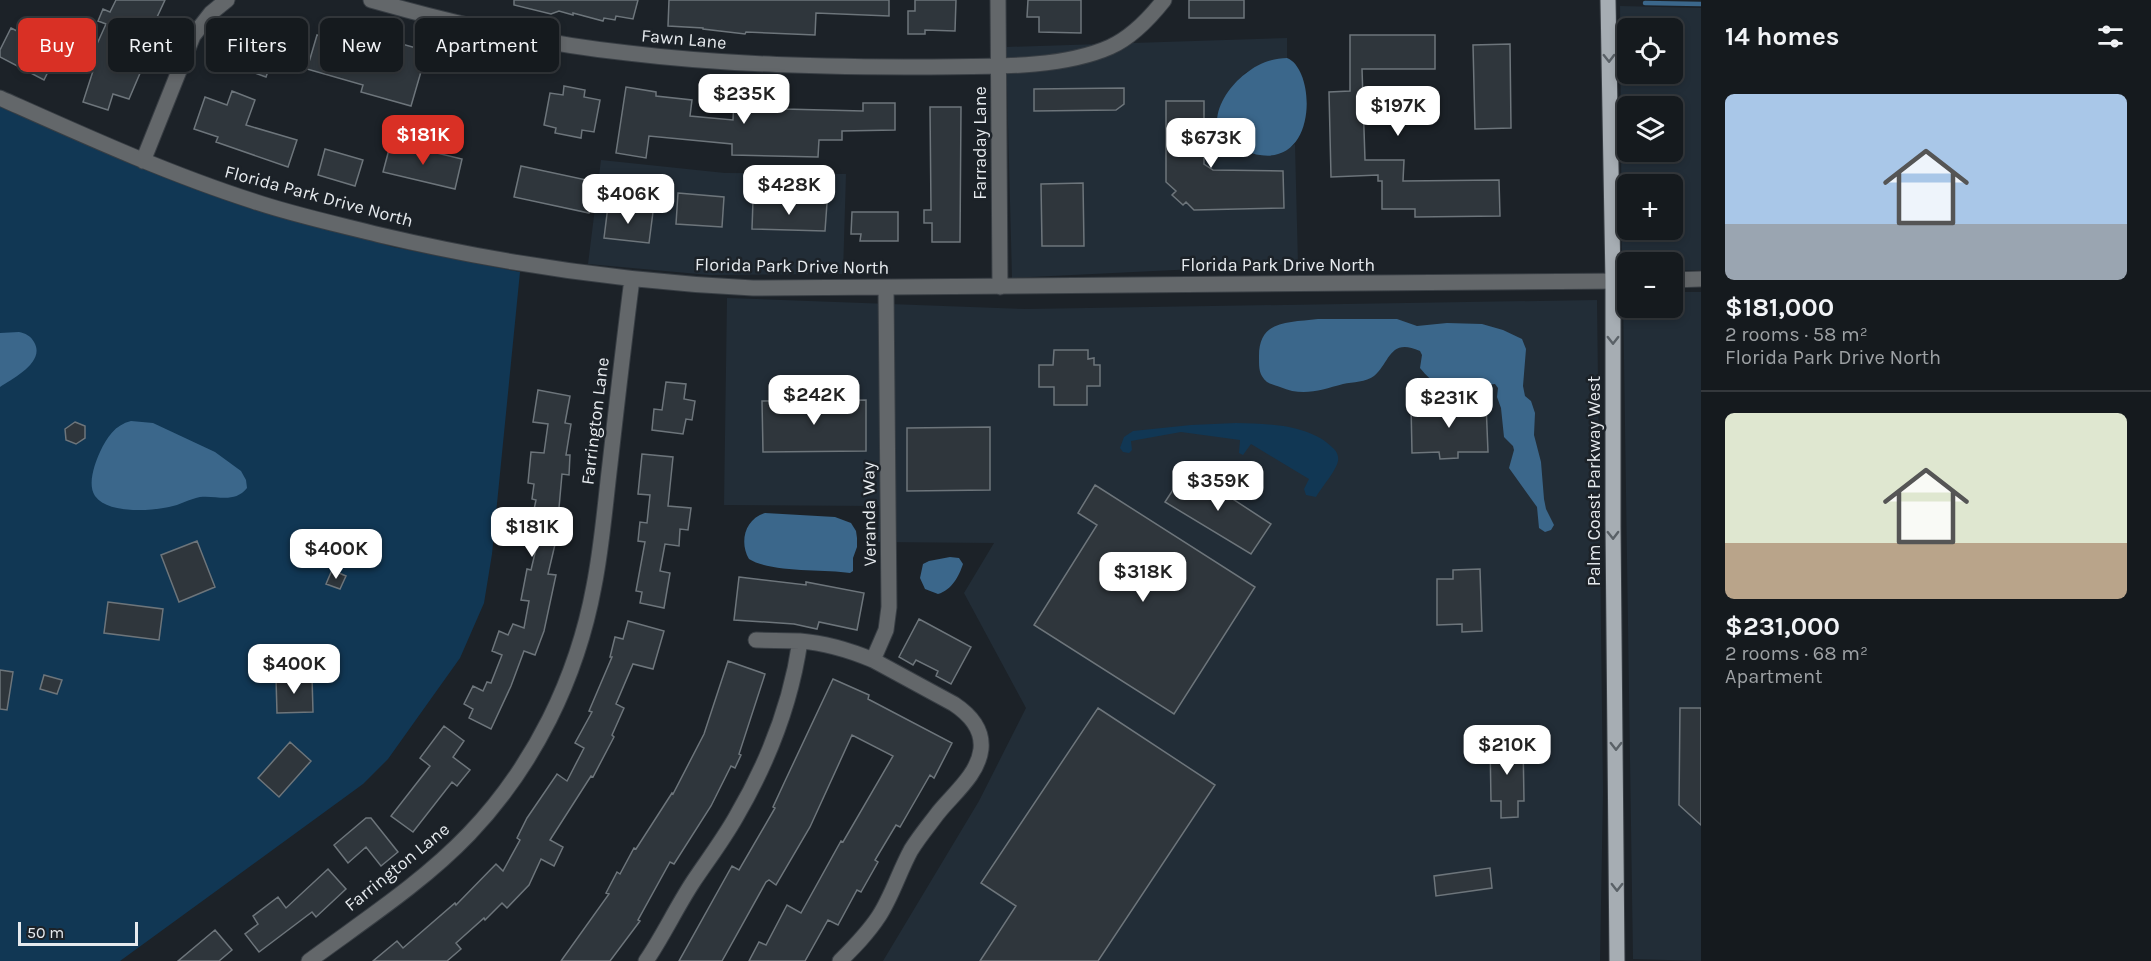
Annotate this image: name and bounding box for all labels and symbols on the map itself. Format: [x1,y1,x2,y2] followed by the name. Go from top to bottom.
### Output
[640,24,728,54] street label: Fawn Lane
[1603,54,1615,63] one-way arrow
[702,74,786,125] pin: $235K
[969,86,991,200] street label: Farraday Lane
[1356,86,1440,137] pin: $197K
[381,115,465,166] pin: $181K
[1169,118,1253,169] pin: $673K
[222,160,416,232] street label: Florida Park Drive North
[747,165,831,216] pin: $428K
[586,174,670,225] pin: $406K
[695,253,889,279] street label: Florida Park Drive North
[1181,254,1375,276] street label: Florida Park Drive North
[1607,335,1619,344] one-way arrow
[576,356,614,486] street label: Farrington Lane
[772,375,856,426] pin: $242K
[1583,376,1605,586] street label: Palm Coast Parkway West
[1407,378,1491,429] pin: $231K
[857,461,881,567] street label: Veranda Way
[1176,461,1260,512] pin: $359K
[490,507,574,558] pin: $181K
[294,529,378,580] pin: $400K
[1607,530,1619,539] one-way arrow
[1101,552,1185,603] pin: $318K
[252,644,336,695] pin: $400K
[1465,725,1549,776] pin: $210K
[1610,741,1622,750] one-way arrow
[340,818,454,916] street label: Farrington Lane
[1611,882,1623,891] one-way arrow
[18,919,138,946] scale bar

